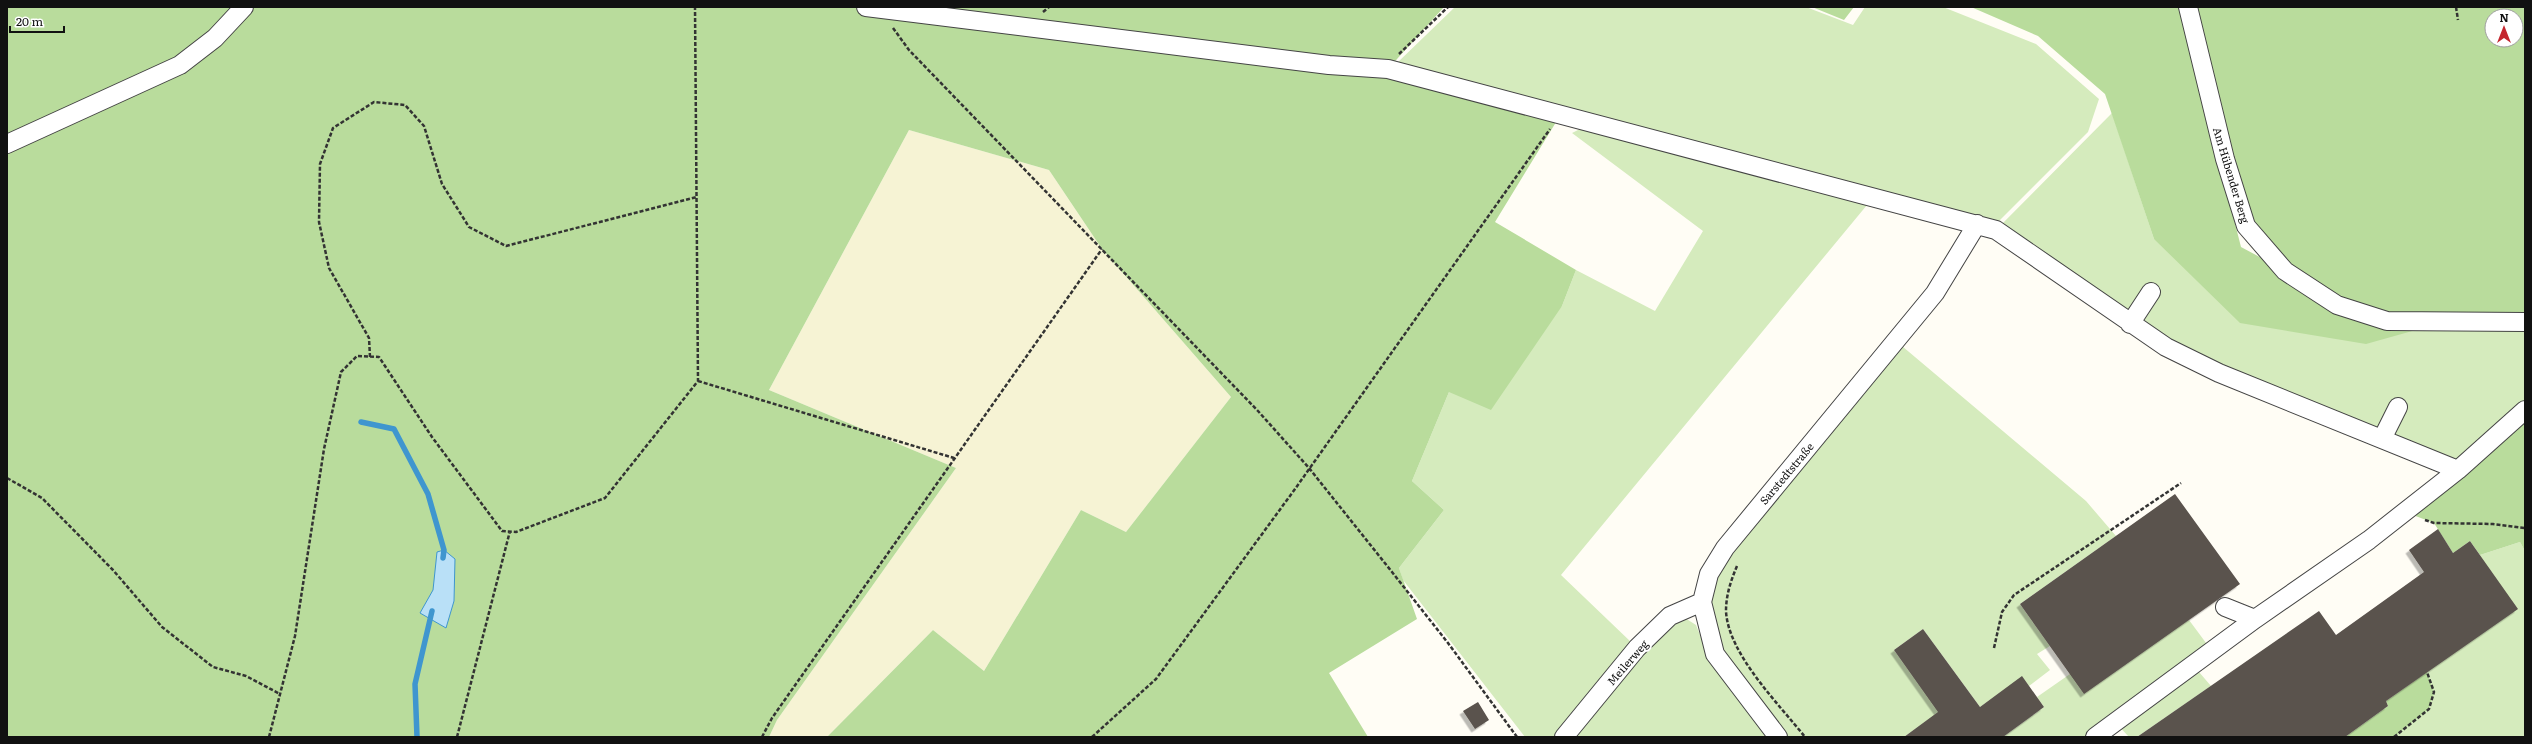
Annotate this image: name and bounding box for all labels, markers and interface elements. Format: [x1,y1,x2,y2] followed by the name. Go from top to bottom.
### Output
[10,8,64,34] scale bar
[2484,8,2524,48] north arrow
[2499,9,2509,25] text: N
[16,12,43,30] text: 20 m
[2210,125,2254,226] street label: Am Hübender Berg
[1755,438,1817,508] street label: Sarstedtstraße
[1603,635,1652,688] street label: Meilerweg

